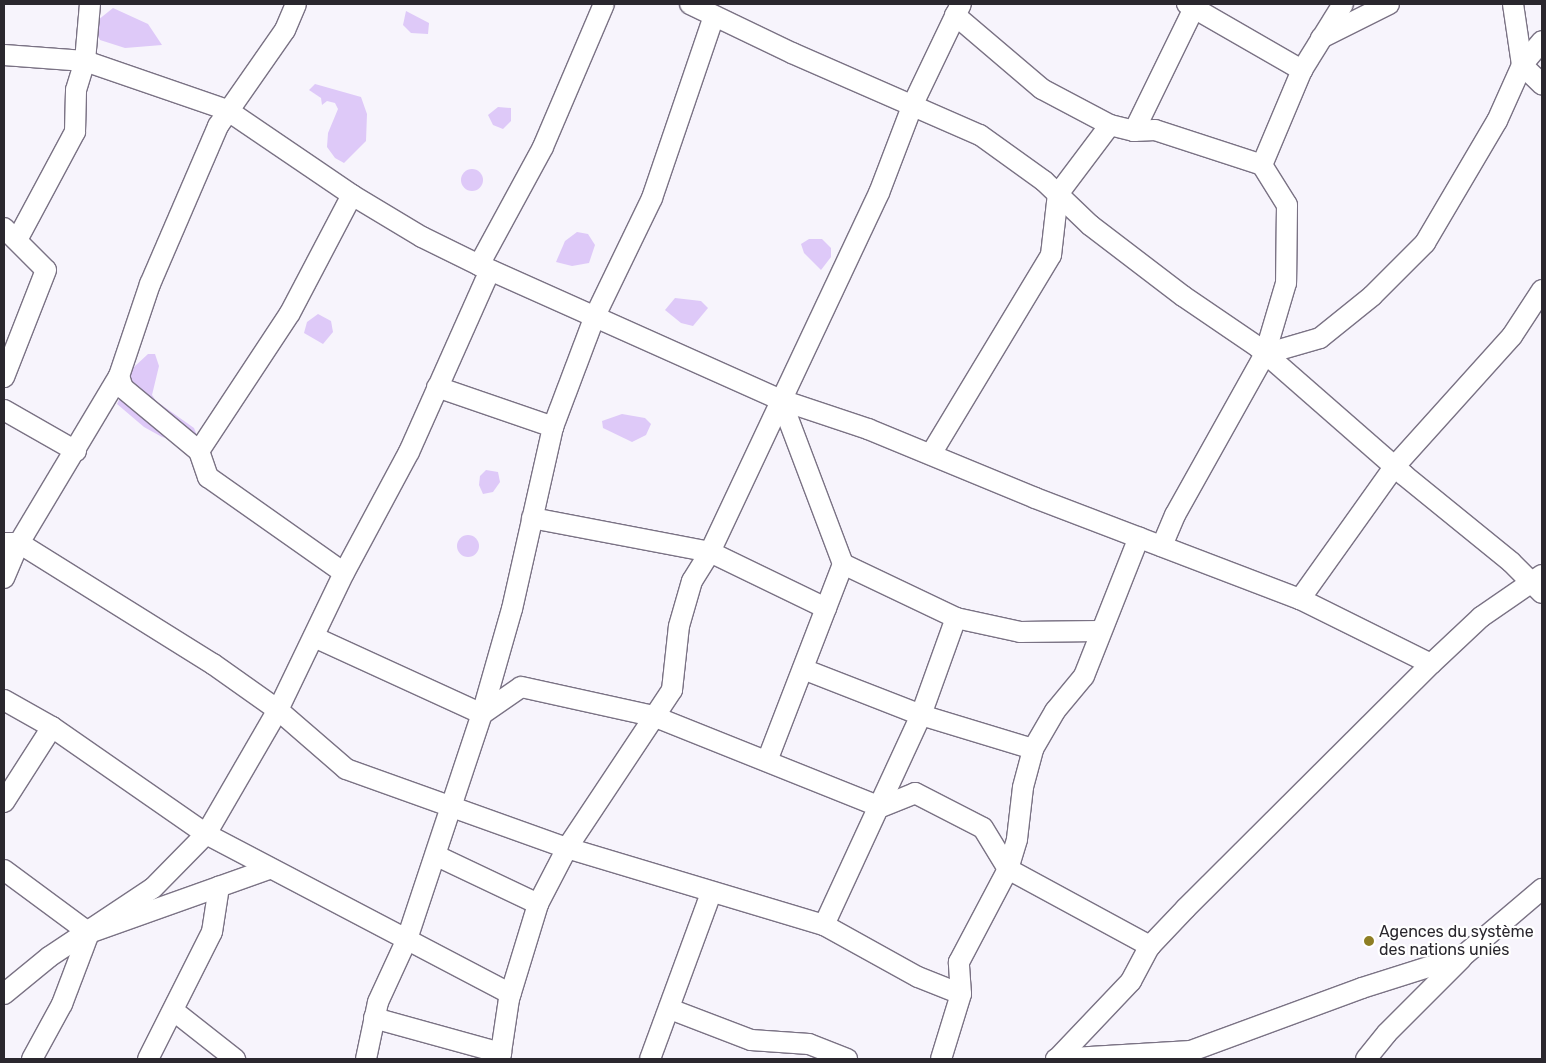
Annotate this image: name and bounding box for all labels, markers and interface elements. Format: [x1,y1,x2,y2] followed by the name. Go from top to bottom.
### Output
[1379,922,1534,960] place label: Agences du système des nations unies
[1363,935,1375,947] marker: Agences du système des nations unies

